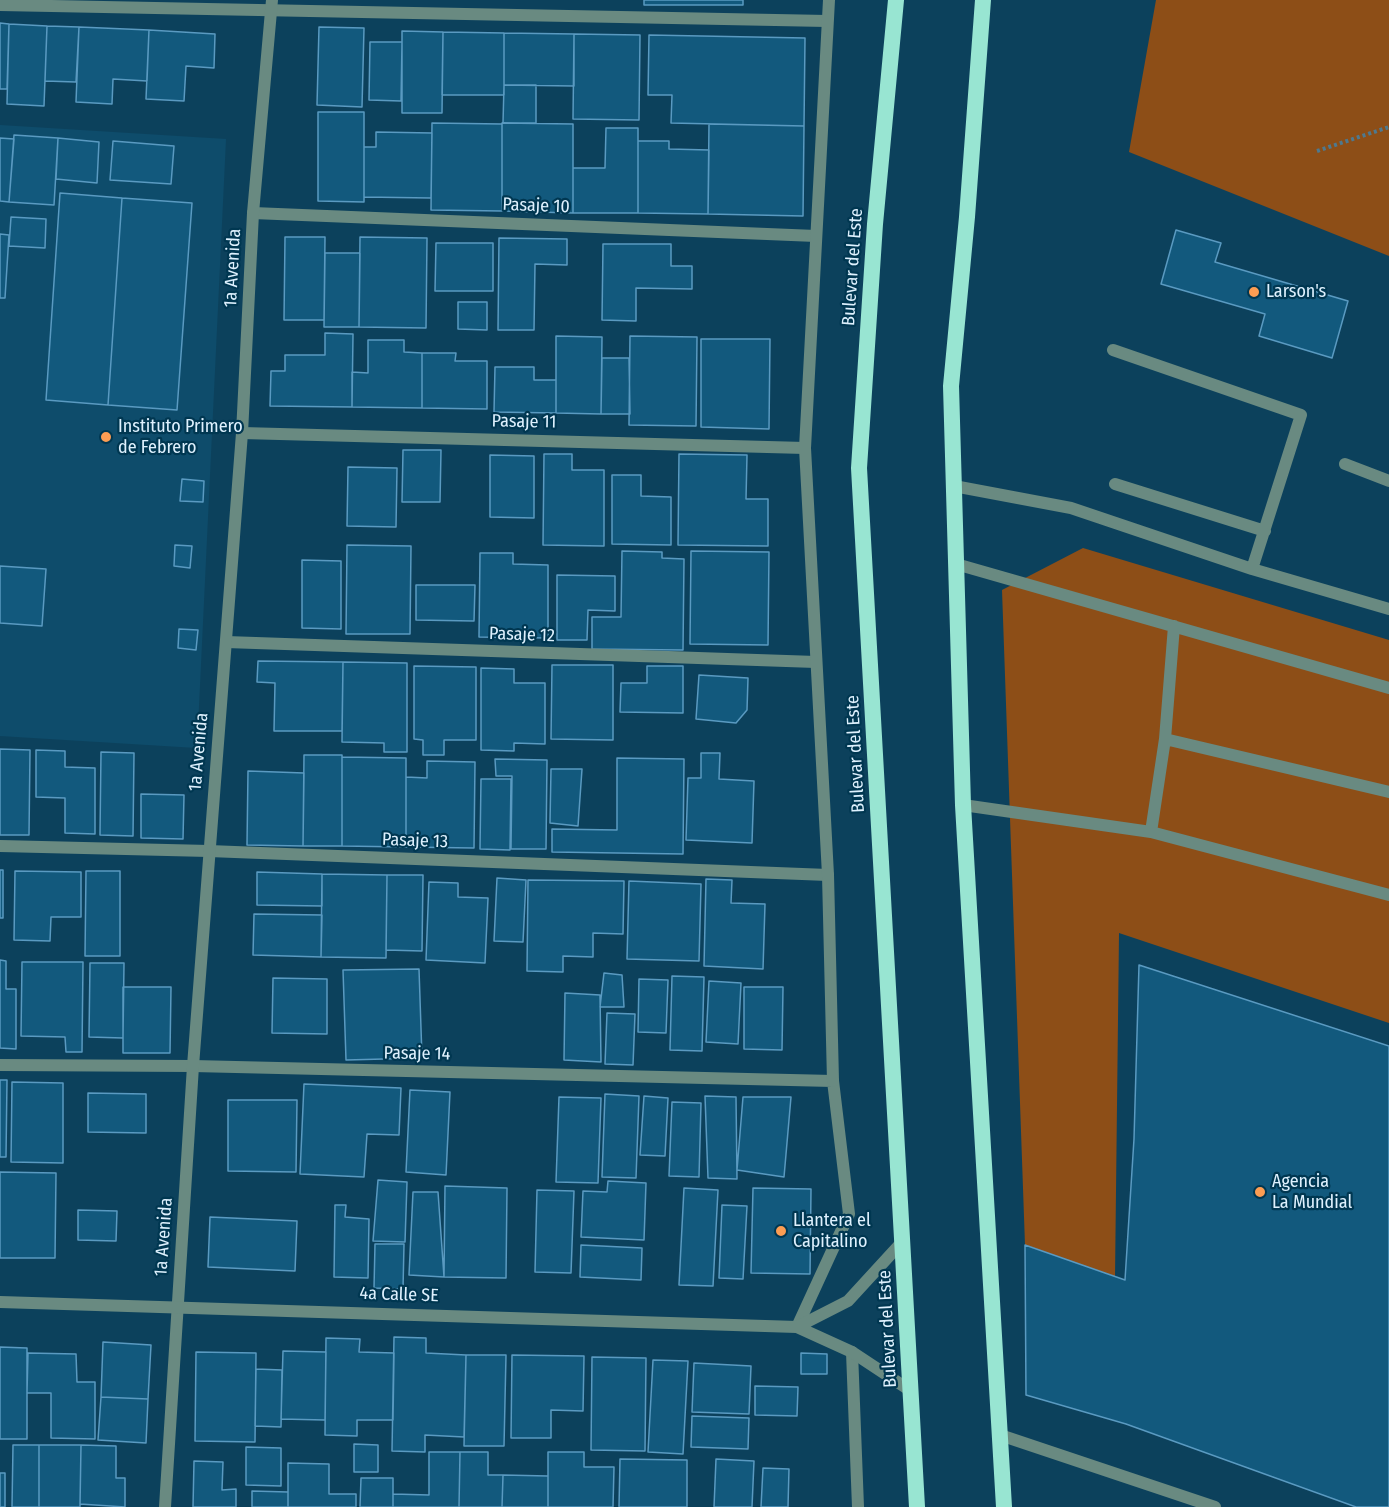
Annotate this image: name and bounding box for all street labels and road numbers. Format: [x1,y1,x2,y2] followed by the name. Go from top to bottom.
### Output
[502,194,570,218] street label: Pasaje 10
[838,207,868,327] street label: Bulevar del Este
[220,228,246,308] street label: 1a Avenida
[491,411,557,433] street label: Pasaje 11
[489,623,555,647] street label: Pasaje 12
[842,695,870,813] street label: Bulevar del Este
[185,712,213,792] street label: 1a Avenida
[382,829,448,853] street label: Pasaje 13
[383,1043,451,1065] street label: Pasaje 14
[150,1197,178,1277] street label: 1a Avenida
[874,1270,902,1388] street label: Bulevar del Este
[359,1283,439,1307] street label: 4a Calle SE

